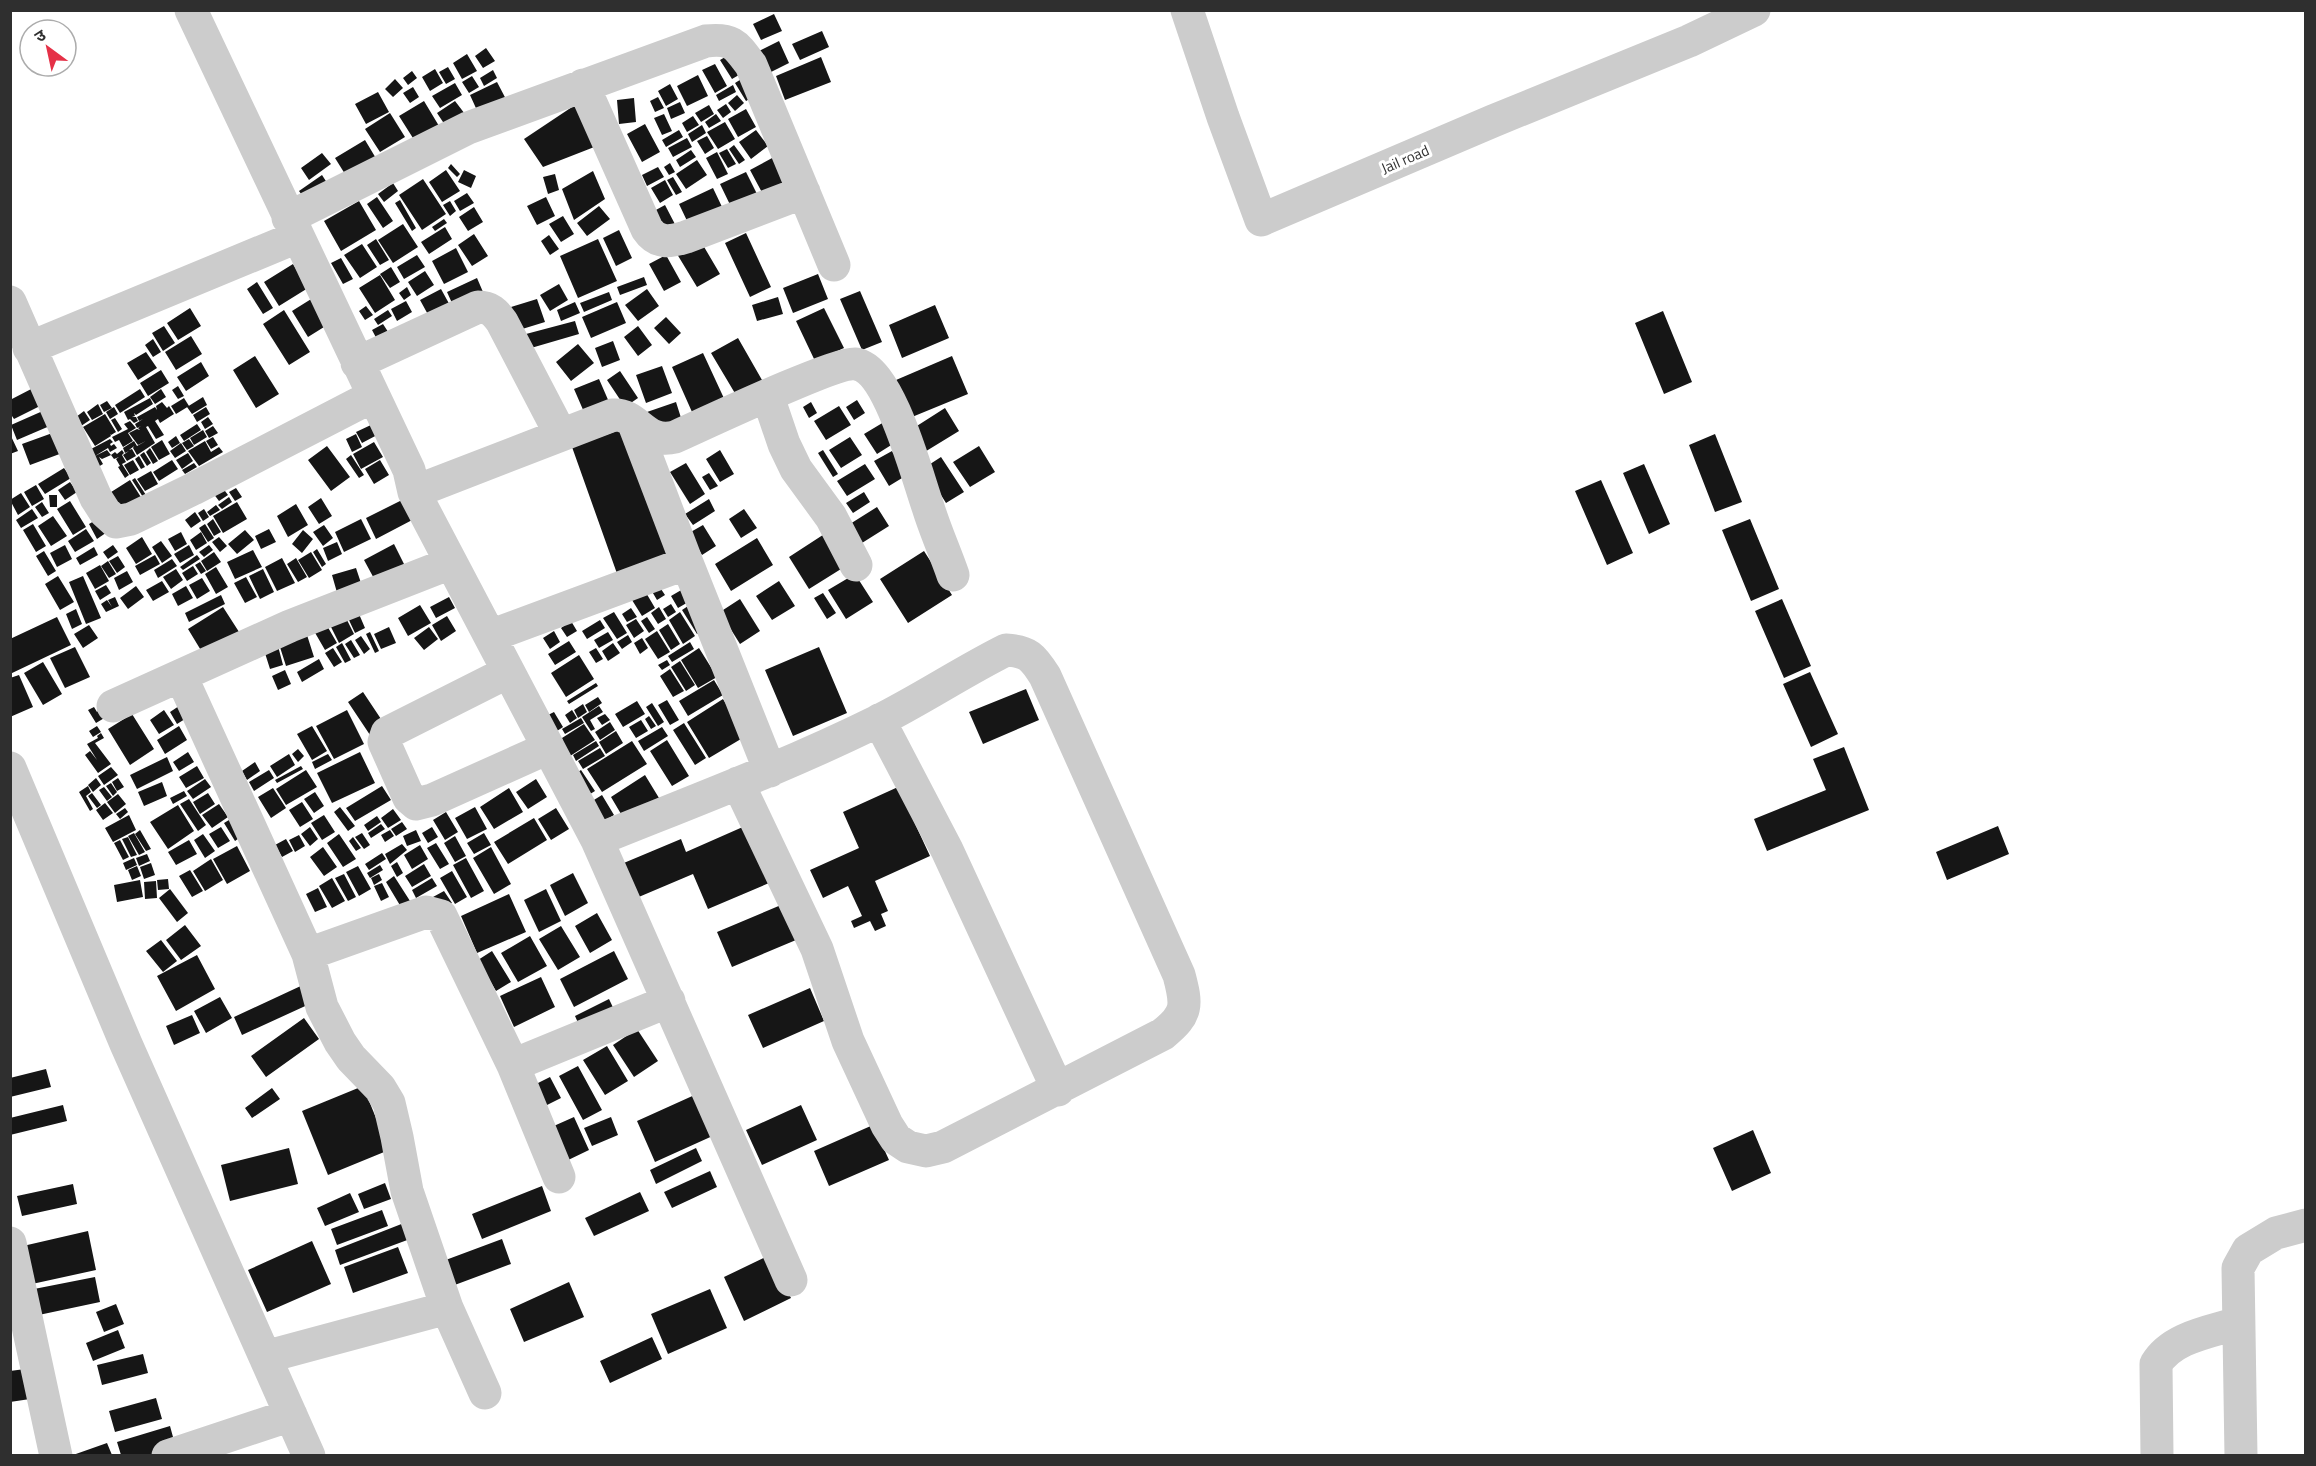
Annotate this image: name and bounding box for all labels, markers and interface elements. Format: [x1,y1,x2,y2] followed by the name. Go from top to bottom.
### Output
[18,18,78,78] north arrow
[29,22,51,48] text: उ
[1377,139,1433,179] street label: Jail road

